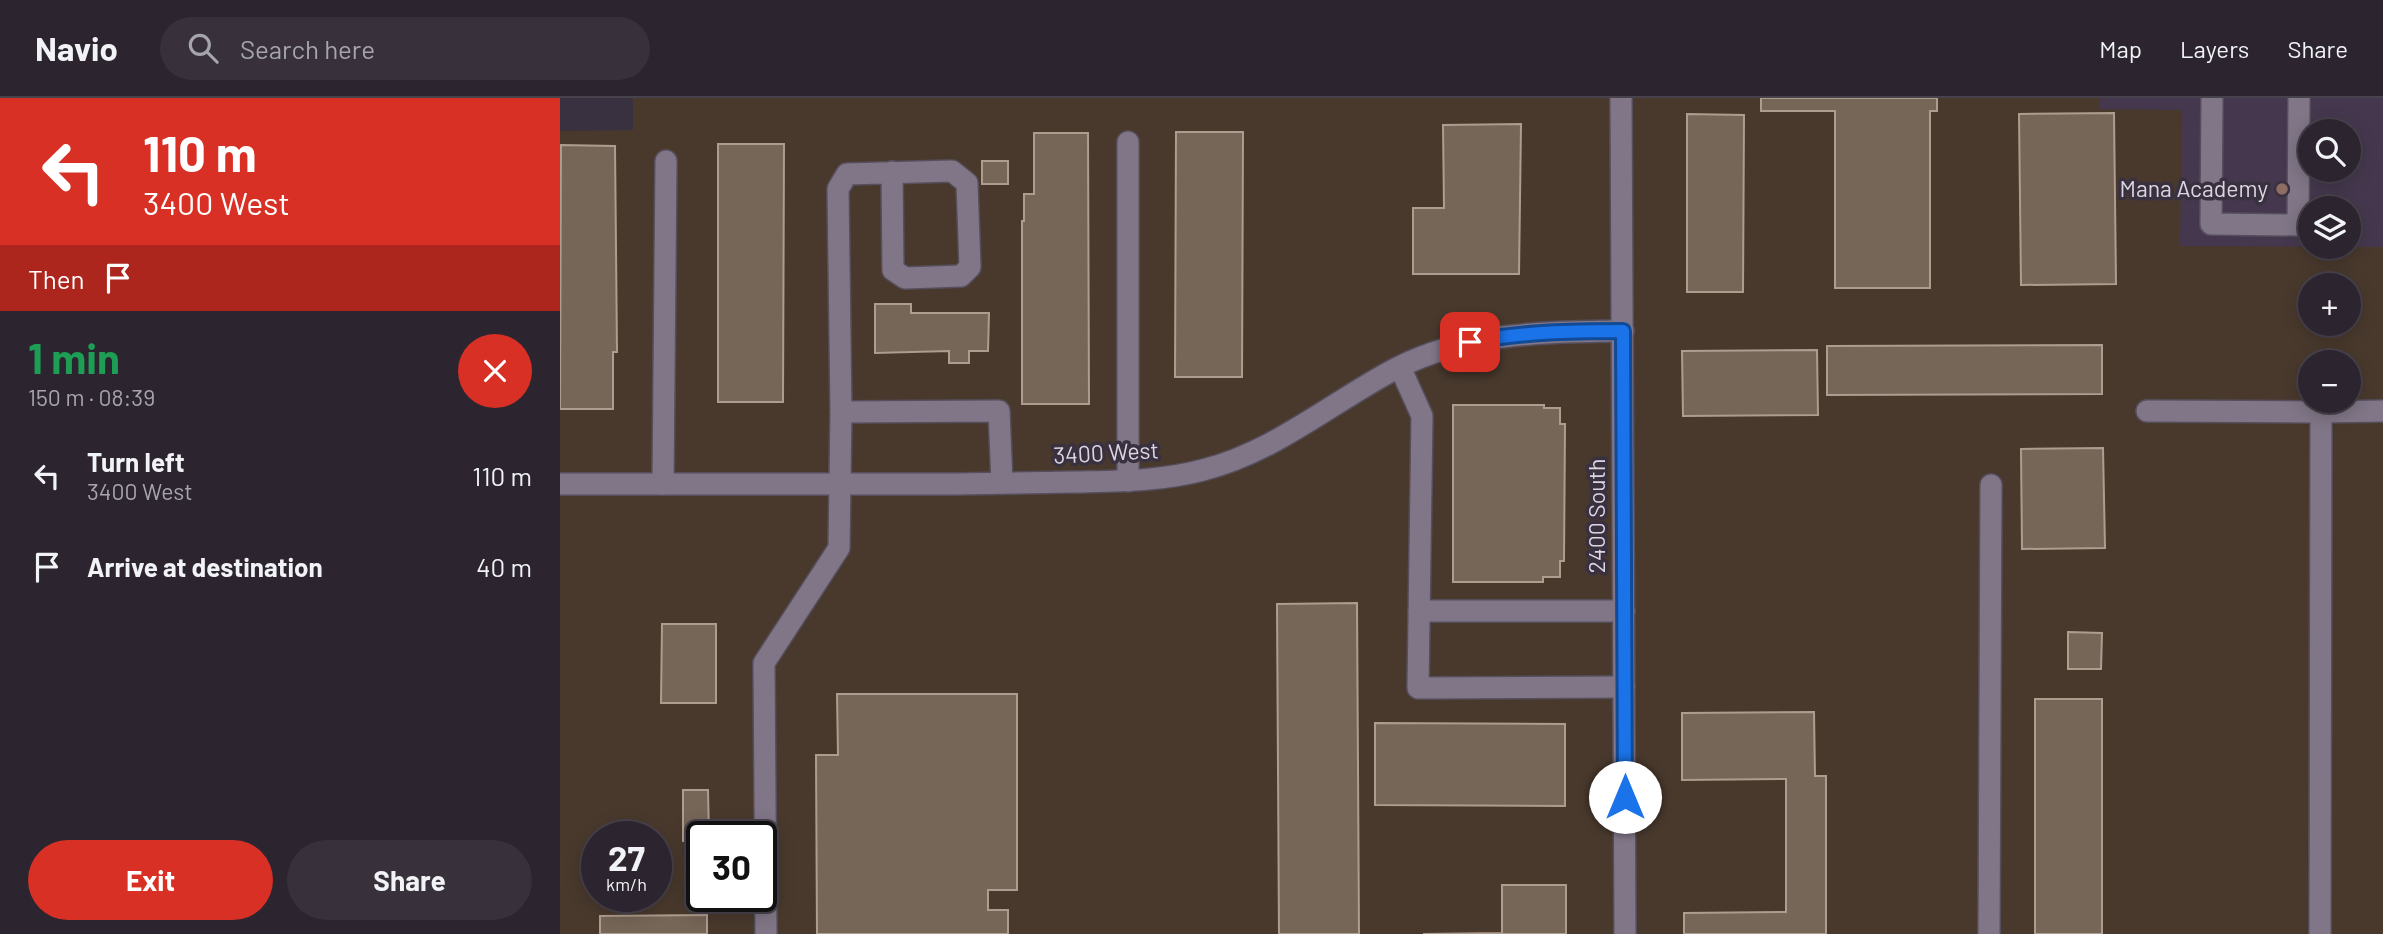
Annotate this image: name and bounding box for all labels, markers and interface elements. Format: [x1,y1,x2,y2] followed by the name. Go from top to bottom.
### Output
[160,17,650,80] search box
[35,28,118,68] text: Navio
[184,29,222,67] icon: search
[240,33,375,64] text: Search here
[2099,34,2142,63] text: Map
[2180,34,2249,63] text: Layers
[2287,34,2348,63] text: Share
[2298,119,2361,413] map controls
[2298,119,2361,182] button: search
[143,123,257,182] text: 110 m
[28,126,119,217] icon: left
[2119,174,2268,202] place label: Mana Academy
[2274,181,2290,197] marker: Mana Academy
[143,183,290,221] text: 3400 West
[2298,196,2361,259] button: layers
[99,259,137,297] icon: arrive
[28,263,85,294] text: Then
[2298,273,2361,336] button: +
[1440,312,1500,372] pin
[1451,323,1489,361] icon: arrive
[28,332,120,382] text: 1 min
[458,334,532,408] button: close
[2298,350,2361,413] button: −
[28,383,155,411] text: 150 m · 08:39
[1052,435,1159,469] street label: 3400 West
[87,446,185,477] text: Turn left
[28,457,66,495] icon: left
[1582,459,1610,573] street label: 2400 South
[472,460,532,491] text: 110 m
[87,477,193,505] text: 3400 West
[28,548,66,586] icon: arrive
[87,551,323,582] text: Arrive at destination
[476,551,532,582] text: 40 m
[1588,760,1662,834] position arrow
[686,821,777,912] speed limit sign: 30
[608,836,645,878] text: 27
[28,840,273,920] button: Exit
[287,840,532,920] button: Share
[606,873,647,895] text: km/h

